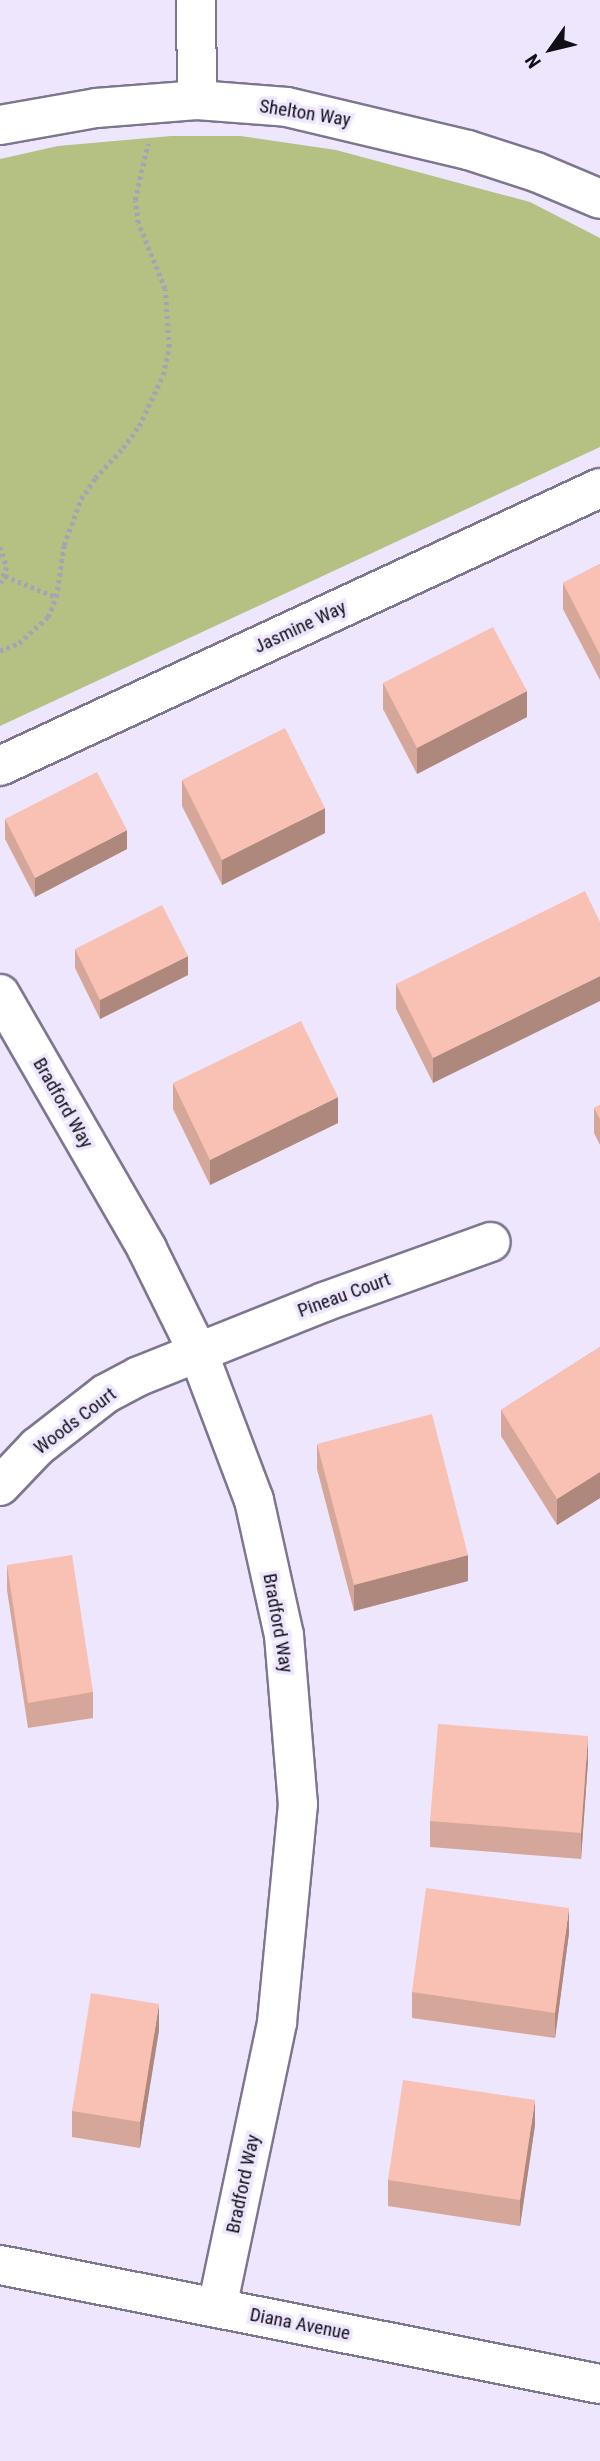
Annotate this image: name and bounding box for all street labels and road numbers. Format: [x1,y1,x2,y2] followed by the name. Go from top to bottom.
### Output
[258,95,352,131] street label: Shelton Way
[250,596,350,658] street label: Jasmine Way
[28,1054,98,1152] street label: Bradford Way
[295,1268,393,1322] street label: Pineau Court
[29,1383,121,1459] street label: Woods Court
[258,1572,298,1674] street label: Bradford Way
[221,2133,265,2235] street label: Bradford Way
[248,2303,352,2345] street label: Diana Avenue

